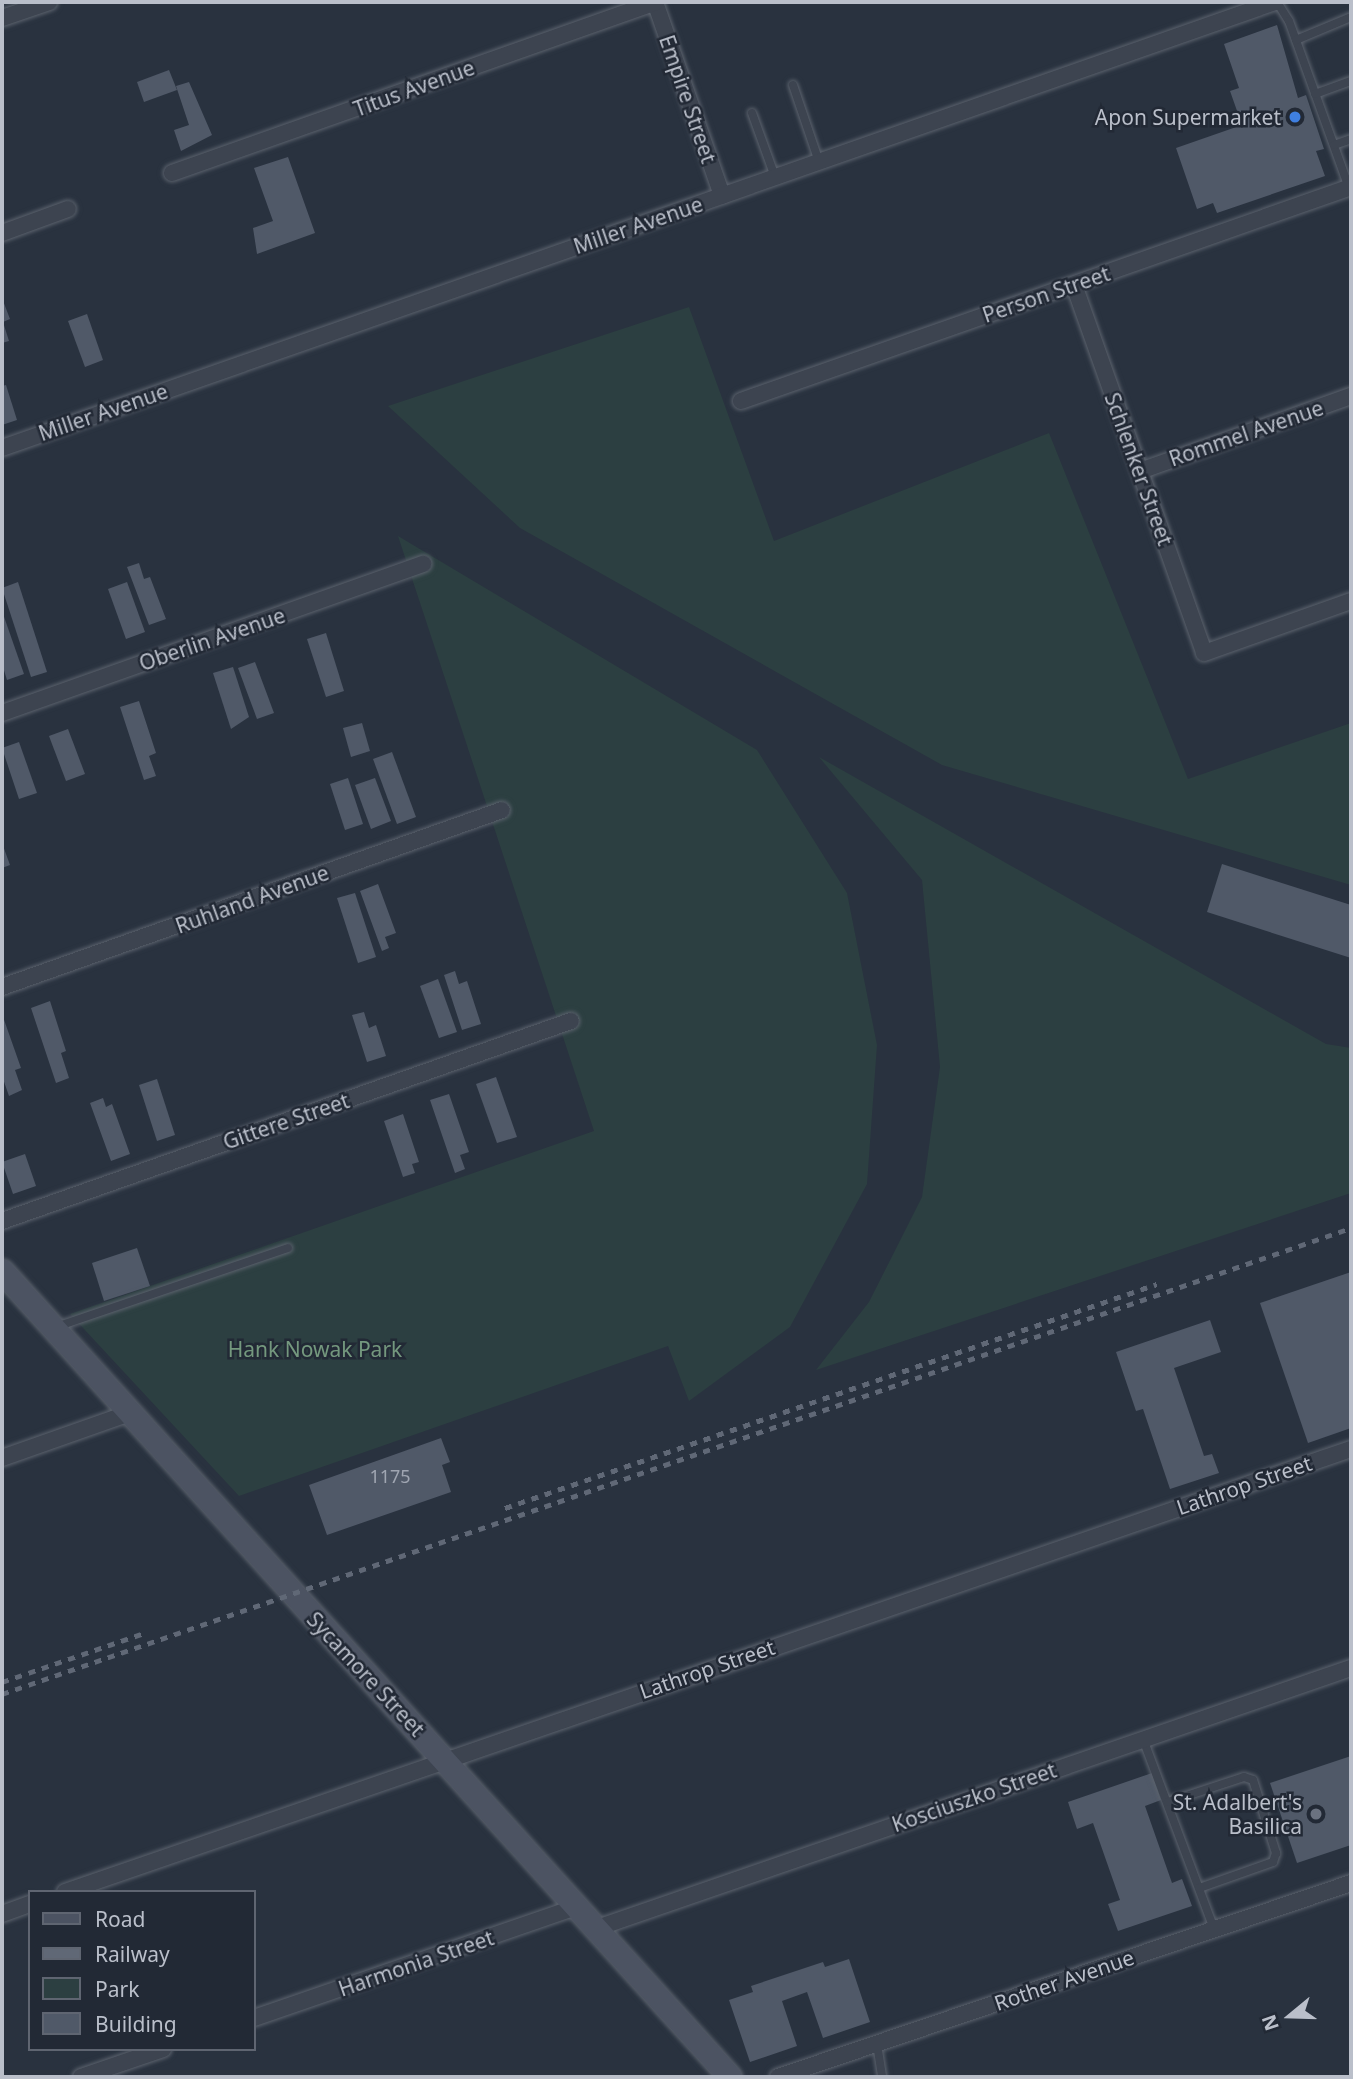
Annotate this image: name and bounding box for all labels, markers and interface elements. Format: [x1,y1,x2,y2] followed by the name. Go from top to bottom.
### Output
[654,32,722,166] street label: Empire Street
[350,54,478,122] street label: Titus Avenue
[1095,104,1281,130] place label: Apon Supermarket
[1287,109,1303,125] marker: Apon Supermarket
[570,191,706,259] street label: Miller Avenue
[979,260,1113,328] street label: Person Street
[35,378,171,446] street label: Miller Avenue
[1100,389,1178,549] street label: Schlenker Street
[1166,395,1326,471] street label: Rommel Avenue
[136,602,288,676] street label: Oberlin Avenue
[172,860,332,938] street label: Ruhland Avenue
[220,1088,352,1154] street label: Gittere Street
[228,1336,402,1362] park label: Hank Nowak Park
[1173,1450,1315,1520] street label: Lathrop Street
[369,1465,411,1487] house number: 1175
[302,1607,430,1741] street label: Sycamore Street
[636,1634,778,1704] street label: Lathrop Street
[888,1757,1060,1837] street label: Kosciuszko Street
[1173,1789,1302,1839] place label: St. Adalbert's Basilica
[1308,1806,1324,1822] marker: St. Adalbert's Basilica
[28,1890,256,2051] legend
[95,1905,145,1933] text: Road
[335,1925,497,2001] street label: Harmonia Street
[95,1940,170,1968] text: Railway
[991,1944,1137,2016] street label: Rother Avenue
[95,1975,139,2003] text: Park
[1255,1981,1325,2051] north arrow
[95,2010,177,2038] text: Building
[1255,2011,1285,2034] text: N

